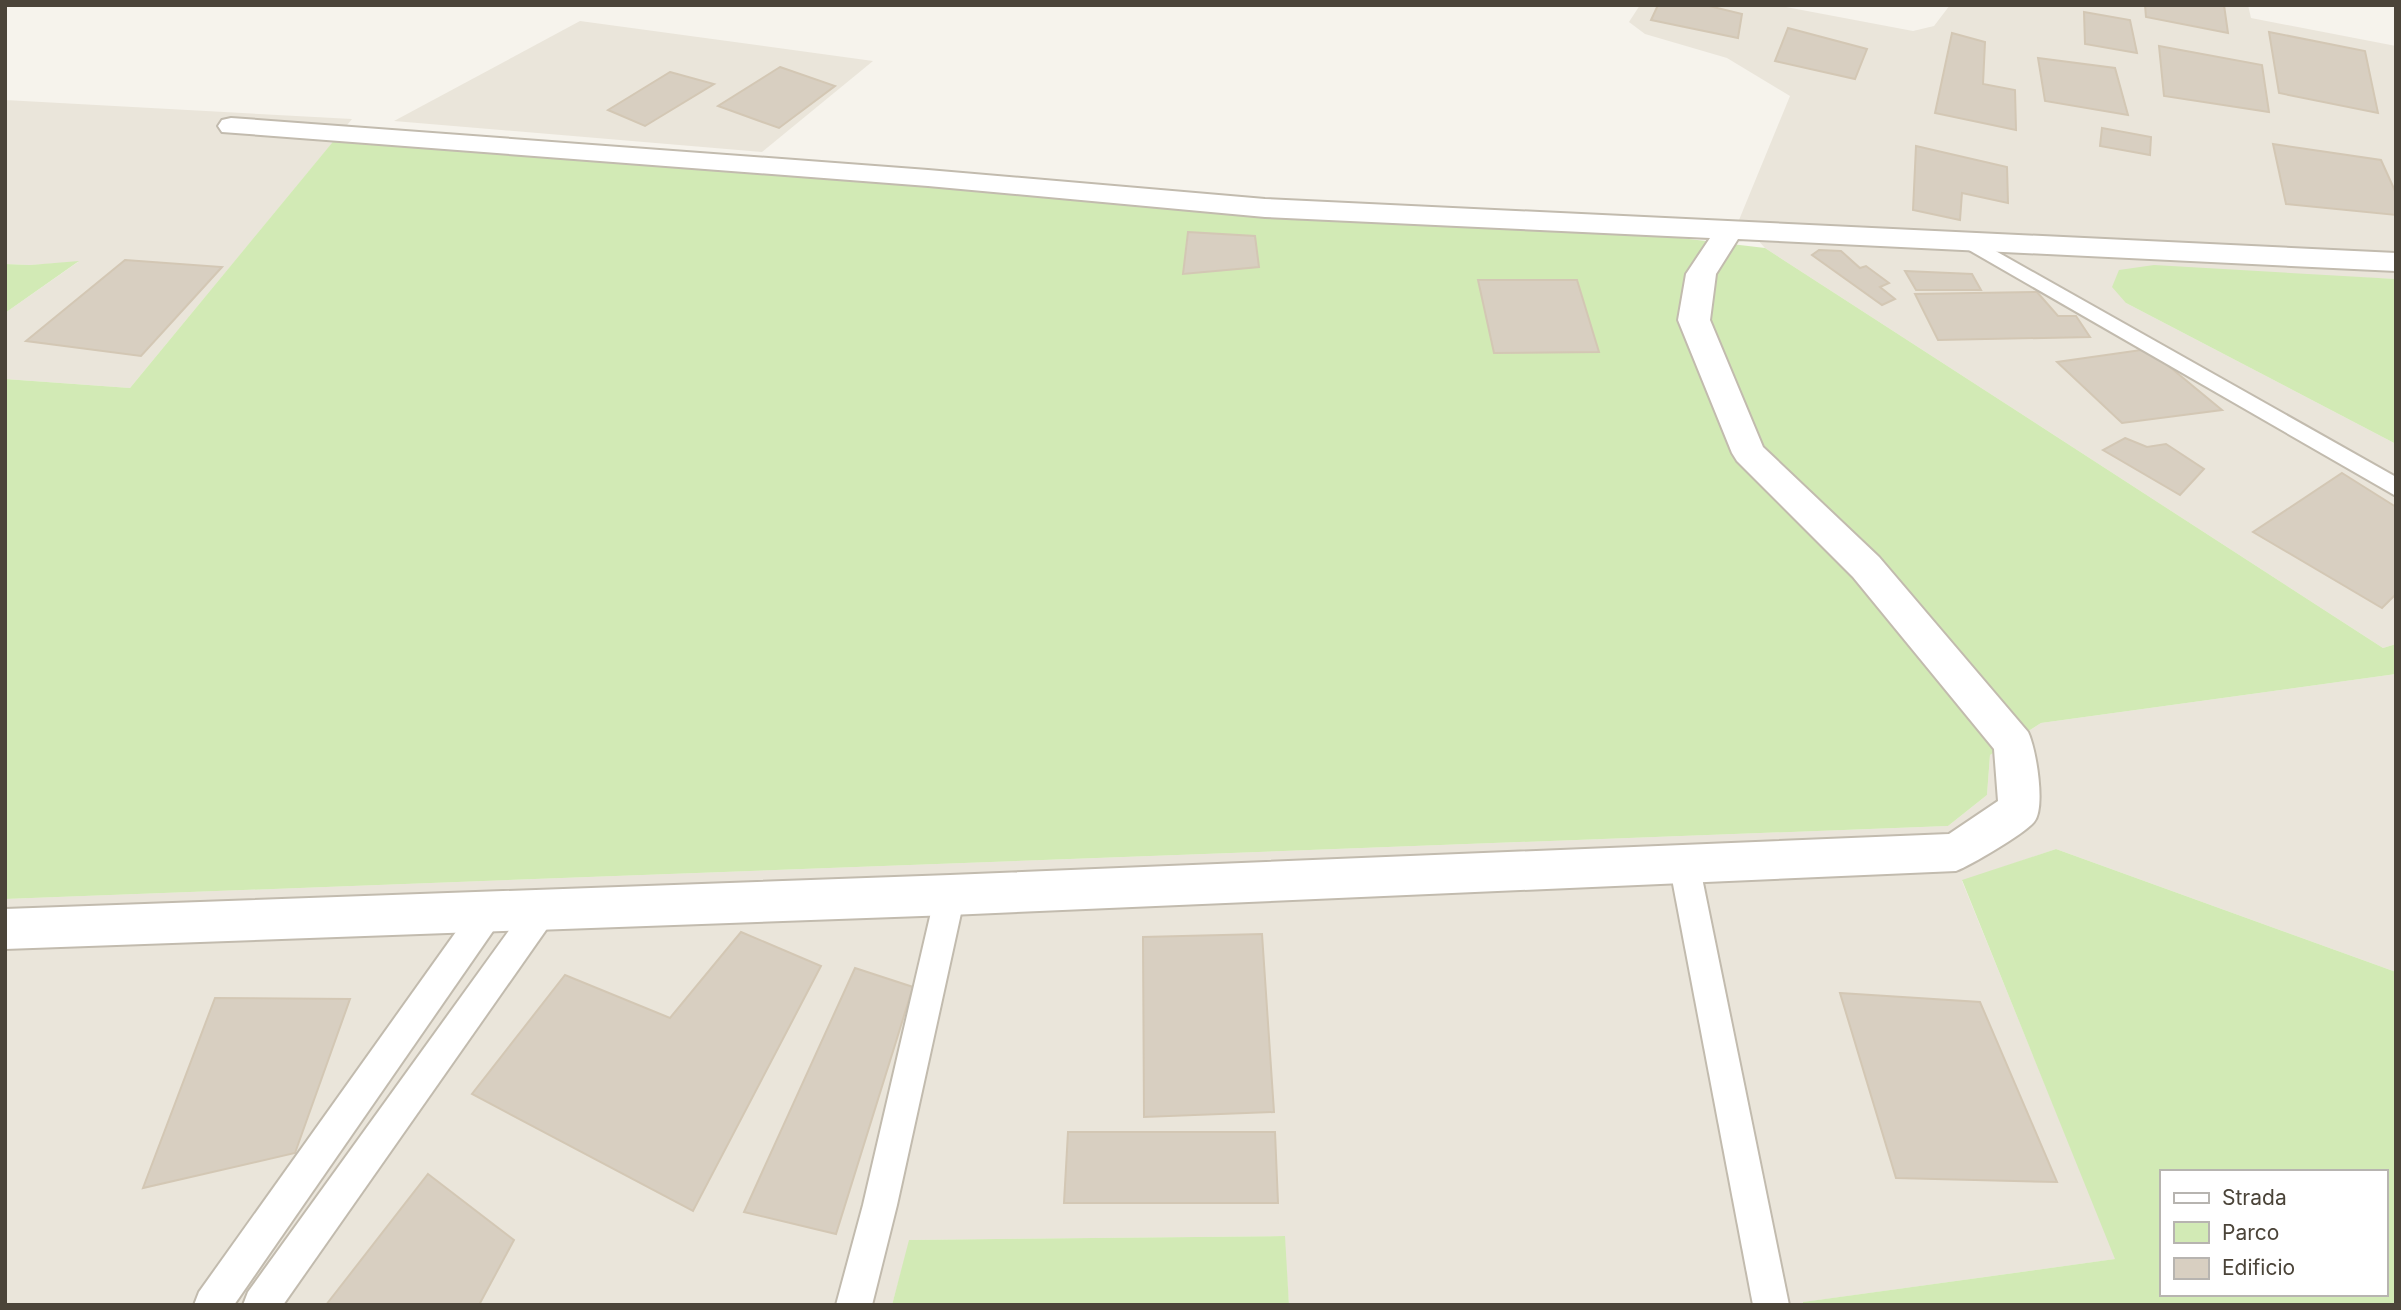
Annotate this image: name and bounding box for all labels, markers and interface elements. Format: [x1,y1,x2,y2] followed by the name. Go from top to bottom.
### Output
[2160,1170,2387,1296] legend
[2222,1185,2287,1210] text: Strada
[2222,1220,2279,1245] text: Parco
[2222,1255,2295,1280] text: Edificio

